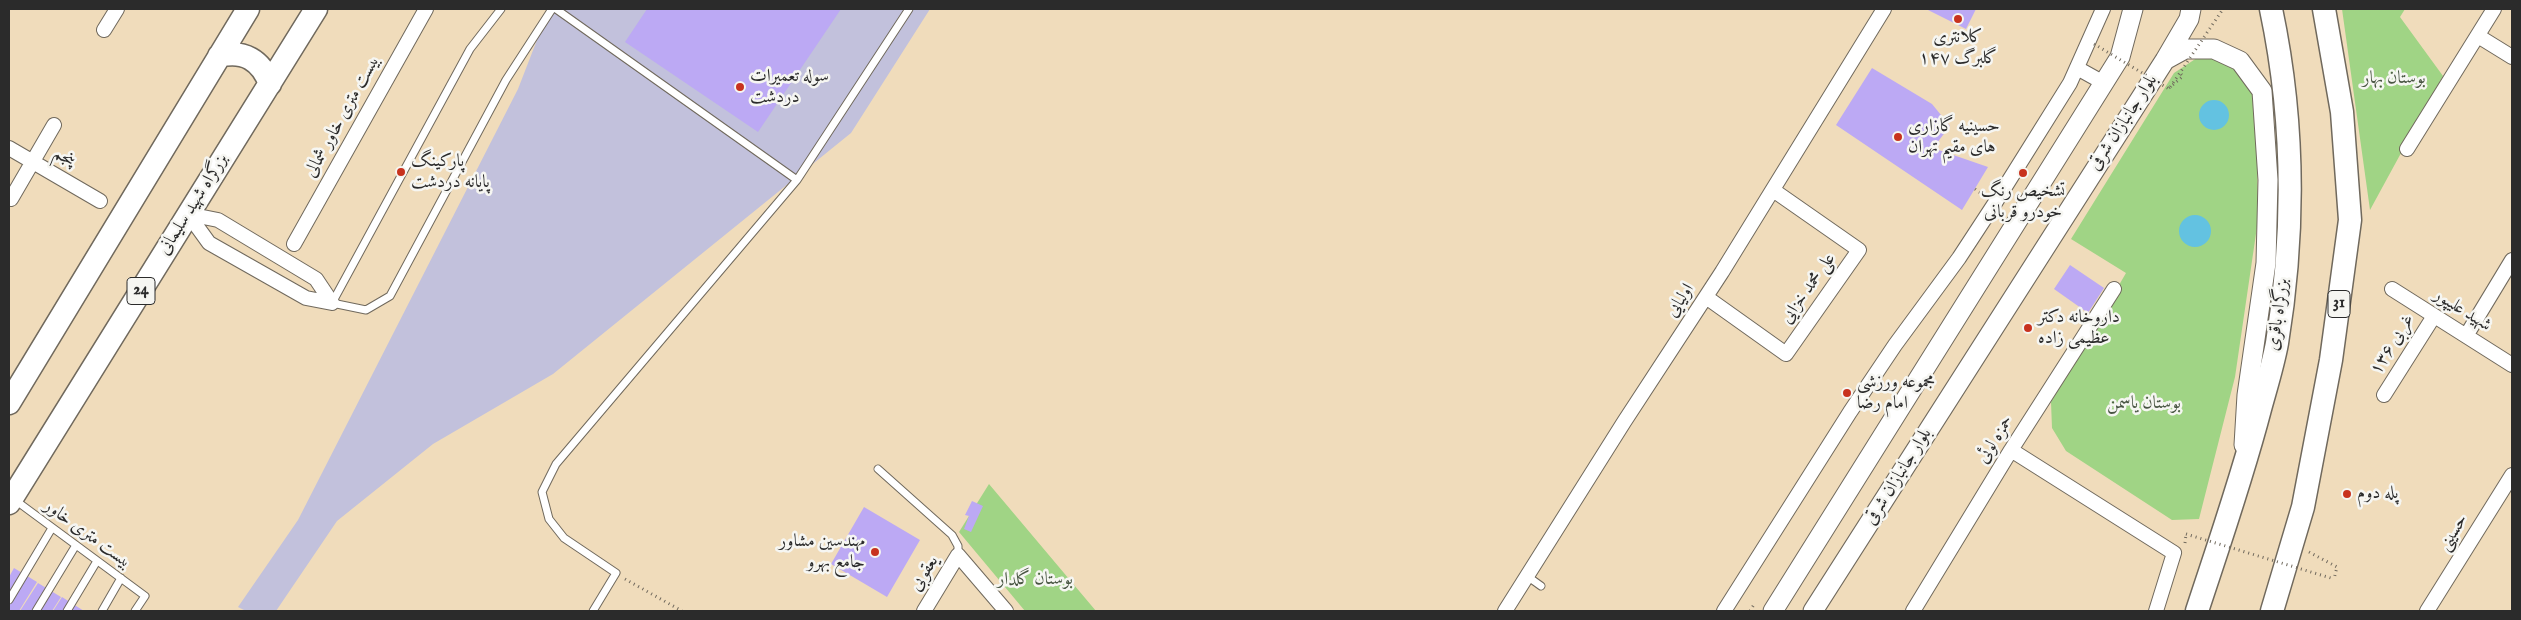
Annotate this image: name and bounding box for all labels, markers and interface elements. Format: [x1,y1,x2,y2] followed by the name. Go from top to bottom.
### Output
[1952,13,1964,25] marker: کلانتری ۱۴۷ گلبرگ
[1919,27,1997,70] place label: کلانتری ۱۴۷ گلبرگ
[301,52,385,182] street label: بیست متری خاور شمالی
[750,66,829,108] place label: سوله تعمیرات دردشت
[2362,68,2426,90] park label: بوستان بهار
[2085,71,2163,175] street label: بلوار جانبازان شرقی
[734,81,746,93] marker: سوله تعمیرات دردشت
[1908,116,2000,158] place label: حسینیه گازاری های مقیم تهران
[1892,131,1904,143] marker: حسینیه گازاری های مقیم تهران
[49,143,79,173] street label: پنجم
[154,150,234,260] street label: بزرگراه شهید سلیمانی
[411,151,490,193] place label: پارکینگ پایانه دردشت
[395,166,407,178] marker: پارکینگ پایانه دردشت
[2017,167,2029,179] marker: تشخیص رنگ خودرو قربانی
[1981,181,2065,223] place label: تشخیص رنگ خودرو قربانی
[1777,249,1841,329] street label: علی محمد خزایی
[2263,277,2295,353] street label: بزرگراه باقری
[127,278,155,304] road number: 24
[1662,280,1700,322] street label: اولیایی
[2429,285,2495,337] street label: شهید علیپور
[2328,290,2350,318] road number: 31
[2038,307,2120,350] place label: داروخانه دکتر عظیمی زاده
[2366,311,2420,379] street label: ۱۳۶ غربی
[2022,322,2034,334] marker: داروخانه دکتر عظیمی زاده
[1857,372,1935,414] place label: مجموعه ورزشی امام رضا
[1841,387,1853,399] marker: مجموعه ورزشی امام رضا
[2107,393,2181,415] park label: بوستان یاسمن
[1973,412,2019,468] street label: حمزه لوئی
[1861,425,1937,529] street label: بلوار جانبازان شرقی
[2357,483,2398,505] place label: پله دوم
[2341,488,2353,500] marker: پله دوم
[39,496,135,574] street label: بیست متری خاور
[2434,511,2474,555] street label: حسینی
[779,531,865,574] place label: مهندسین مشاور جامع بهرو
[869,546,881,558] marker: مهندسین مشاور جامع بهرو
[906,552,944,596] street label: یعقوبی
[997,569,1073,591] park label: بوستان گلدار

